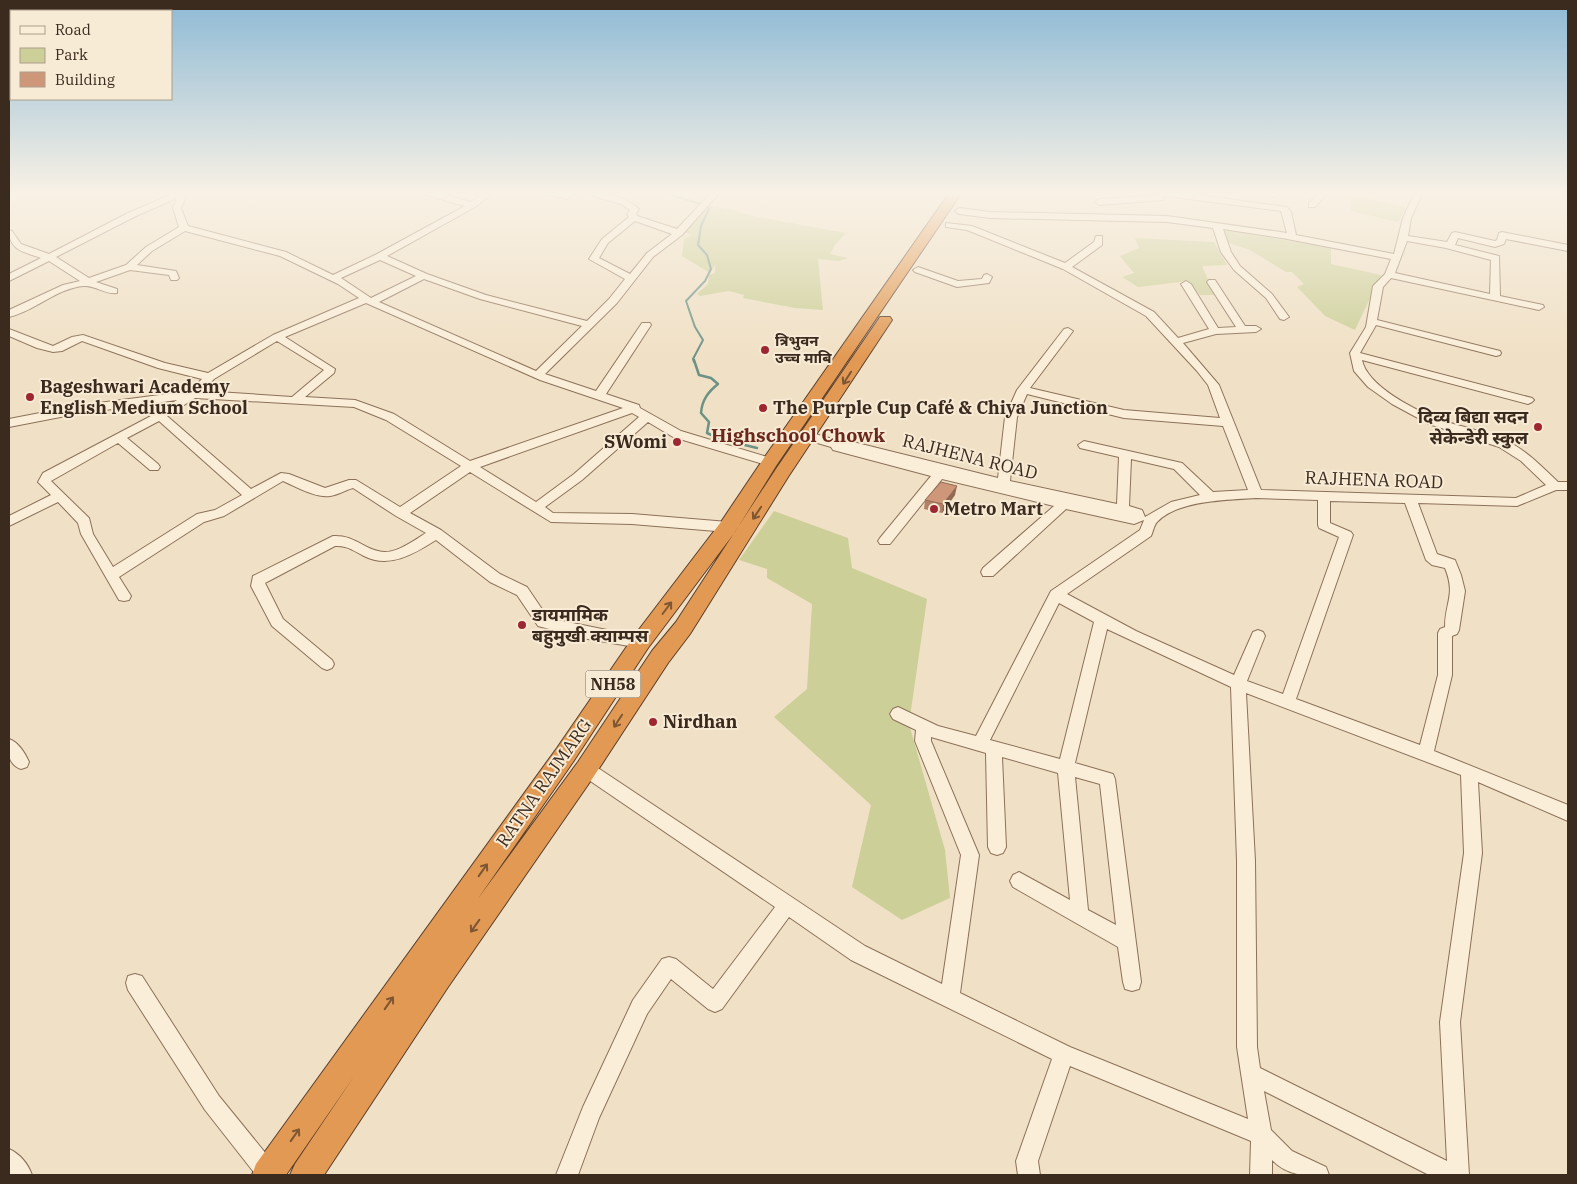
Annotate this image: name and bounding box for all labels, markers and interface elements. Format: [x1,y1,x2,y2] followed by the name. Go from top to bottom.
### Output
[10,10,172,100] legend
[55,20,91,39] text: Road
[55,45,88,64] text: Park
[55,70,115,89] text: Building
[775,331,832,367] place label: त्रिभुवन उच्च माबि
[759,344,771,356] marker: त्रिभुवन उच्च माबि
[842,370,852,384] one-way arrow
[40,375,248,419] place label: Bageshwari Academy English Medium School
[24,391,36,403] marker: Bageshwari Academy English Medium School
[773,396,1108,419] place label: The Purple Cup Café & Chiya Junction
[757,402,769,414] marker: The Purple Cup Café & Chiya Junction
[1418,405,1529,449] place label: दिव्य बिद्या सदन सेकेन्डेरी स्कुल
[1532,421,1544,433] marker: दिव्य बिद्या सदन सेकेन्डेरी स्कुल
[711,423,885,447] district label: Highschool Chowk
[900,429,1040,484] street label: RAJHENA ROAD
[604,430,667,453] place label: SWomi
[671,436,683,448] marker: SWomi
[1304,466,1444,493] street label: RAJHENA ROAD
[944,497,1043,520] place label: Metro Mart
[928,503,940,515] marker: Metro Mart
[751,506,762,520] one-way arrow
[661,602,672,615] one-way arrow
[531,603,649,649] place label: डायमामिक बहुमुखी क्याम्पस
[516,619,528,631] marker: डायमामिक बहुमुखी क्याम्पस
[586,671,640,698] road number: NH58
[663,710,738,733] place label: Nirdhan
[613,713,623,727] one-way arrow
[491,714,597,851] street label: RATNA RAJMARG
[647,716,659,728] marker: Nirdhan
[478,863,488,877] one-way arrow
[470,919,480,933] one-way arrow
[384,996,394,1010] one-way arrow
[290,1129,300,1143] one-way arrow

